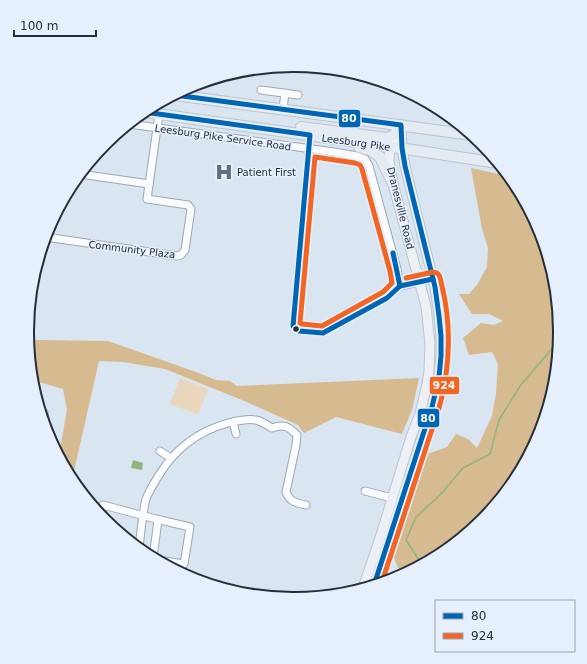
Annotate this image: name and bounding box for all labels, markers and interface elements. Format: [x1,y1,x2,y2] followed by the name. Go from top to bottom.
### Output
[14,12,96,38] scale bar
[20,19,58,33] text: 100 m
[338,109,361,128] line badge: 80
[341,112,357,125] text: 80
[154,122,292,153] street label: Leesburg Pike Service Road
[321,132,391,153] street label: Leesburg Pike
[214,162,234,182] hospital icon: Patient First
[385,166,416,250] street label: Dranesville Road
[237,167,296,178] place label: Patient First
[88,239,176,260] street label: Community Plaza
[291,324,301,334] unlabelled marker
[429,376,460,395] line badge: 924
[433,379,456,392] text: 924
[417,408,440,428] line badge: 80
[420,412,436,425] text: 80
[435,600,575,652] legend
[471,609,486,623] text: 80
[471,629,494,643] text: 924

